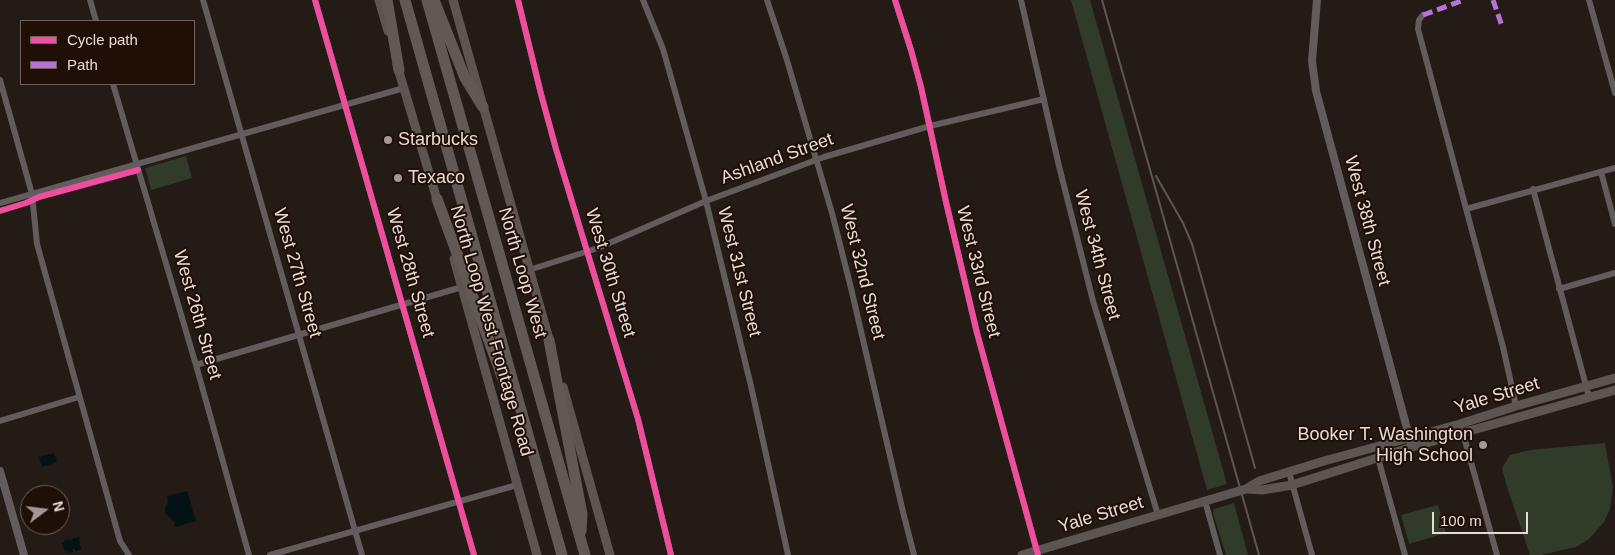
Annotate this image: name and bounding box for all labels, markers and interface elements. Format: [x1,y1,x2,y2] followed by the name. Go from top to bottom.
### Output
[20,20,195,85] legend
[67,31,138,48] text: Cycle path
[67,56,98,73] text: Path
[398,129,478,151] place label: Starbucks
[718,129,836,189] street label: Ashland Street
[382,134,394,146] marker: Starbucks
[1339,154,1395,288] street label: West 38th Street
[408,167,465,189] place label: Texaco
[392,172,404,184] marker: Texaco
[1069,188,1125,322] street label: West 34th Street
[835,202,889,342] street label: West 32nd Street
[445,203,537,459] street label: North Loop West Frontage Road
[951,204,1005,340] street label: West 33rd Street
[493,205,551,341] street label: North Loop West
[712,205,766,339] street label: West 31st Street
[268,206,326,340] street label: West 27th Street
[381,206,439,340] street label: West 28th Street
[580,206,640,340] street label: West 30th Street
[168,248,226,382] street label: West 26th Street
[1452,373,1542,419] street label: Yale Street
[1298,424,1473,466] place label: Booker T. Washington High School
[1477,439,1489,451] marker: Booker T. Washington High School
[20,485,70,535] north arrow
[1056,492,1146,538] street label: Yale Street
[49,499,68,513] text: N
[1435,502,1531,534] scale bar
[1440,512,1482,529] text: 100 m

